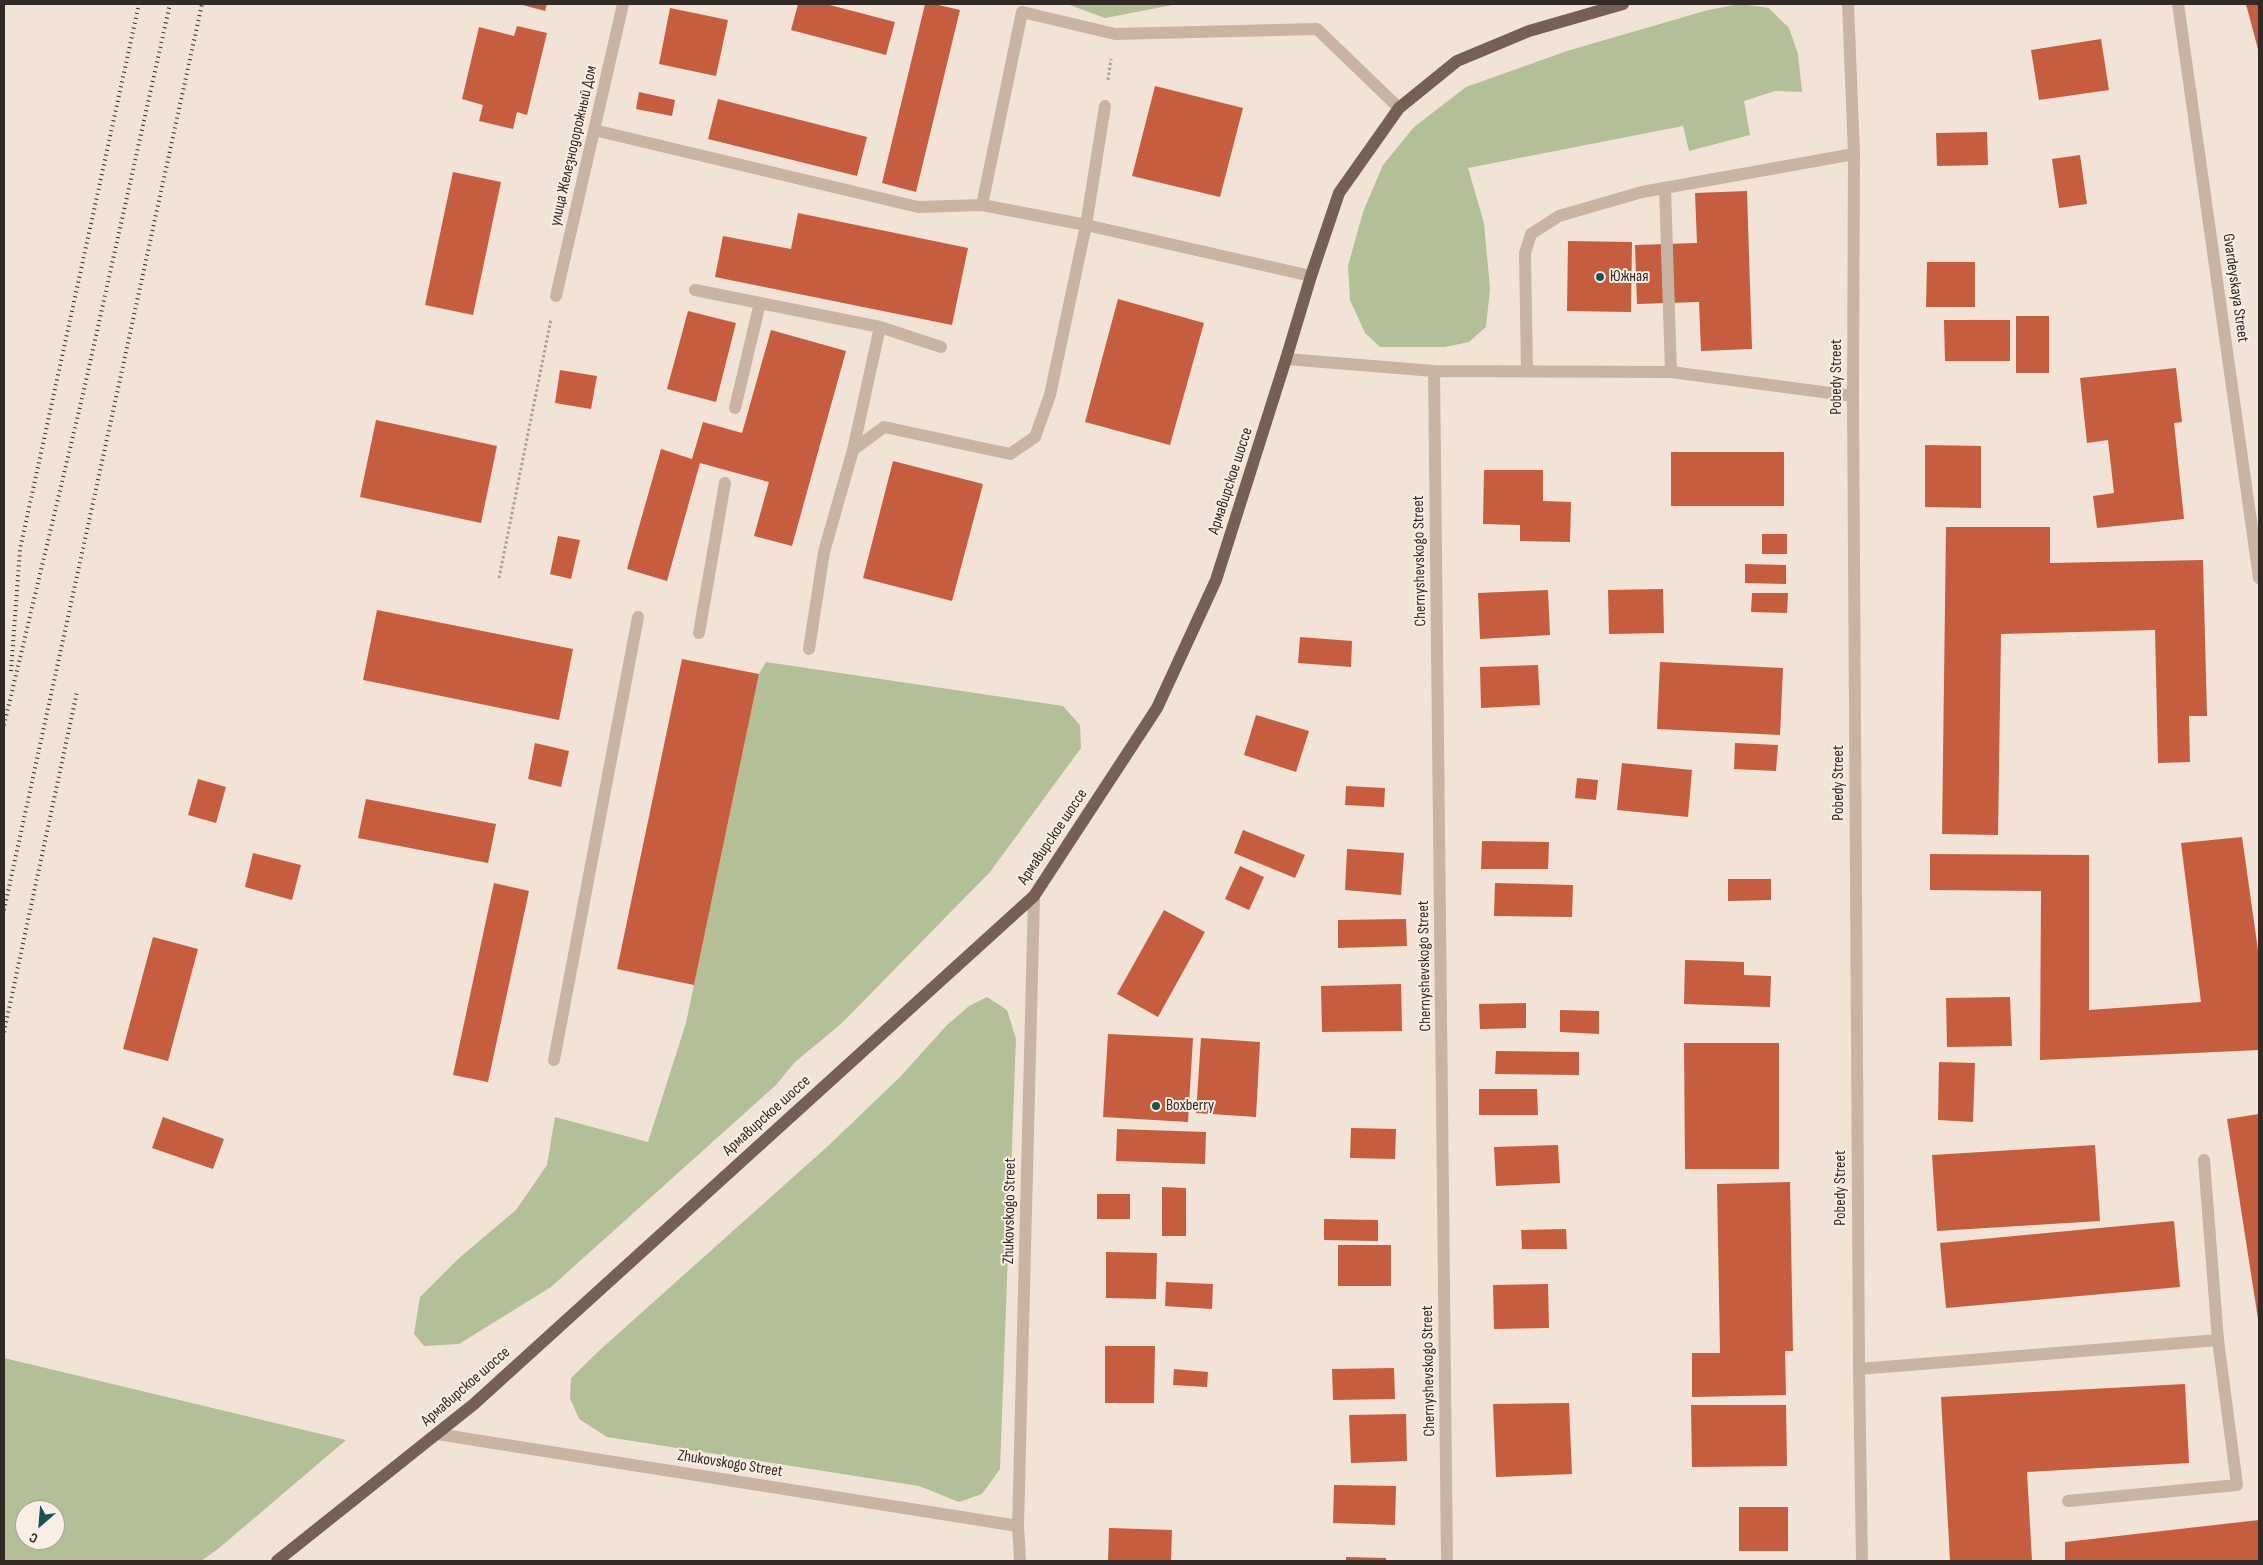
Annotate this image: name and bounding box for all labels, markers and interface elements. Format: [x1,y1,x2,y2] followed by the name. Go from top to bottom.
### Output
[546,64,602,228] street label: улица Железнодорожный Дом
[2218,232,2252,344] street label: Gvardeyskaya Street
[1610,267,1648,287] place label: Южная
[1594,271,1606,283] marker: Южная
[1827,339,1847,415] street label: Pobedy Street
[1205,425,1257,537] street label: Армавирское шоссе
[1409,495,1431,627] street label: Chernyshevskogo Street
[1829,745,1849,821] street label: Pobedy Street
[1014,785,1092,889] street label: Армавирское шоссе
[1414,900,1436,1032] street label: Chernyshevskogo Street
[719,1072,815,1160] street label: Армавирское шоссе
[1166,1096,1214,1116] place label: Boxberry
[1150,1100,1162,1112] marker: Boxberry
[1831,1150,1851,1226] street label: Pobedy Street
[999,1158,1021,1264] street label: Zhukovskogo Street
[1418,1305,1440,1437] street label: Chernyshevskogo Street
[418,1343,514,1431] street label: Армавирское шоссе
[676,1446,784,1482] street label: Zhukovskogo Street
[15,1500,65,1550] north arrow
[26,1529,40,1547] text: С

